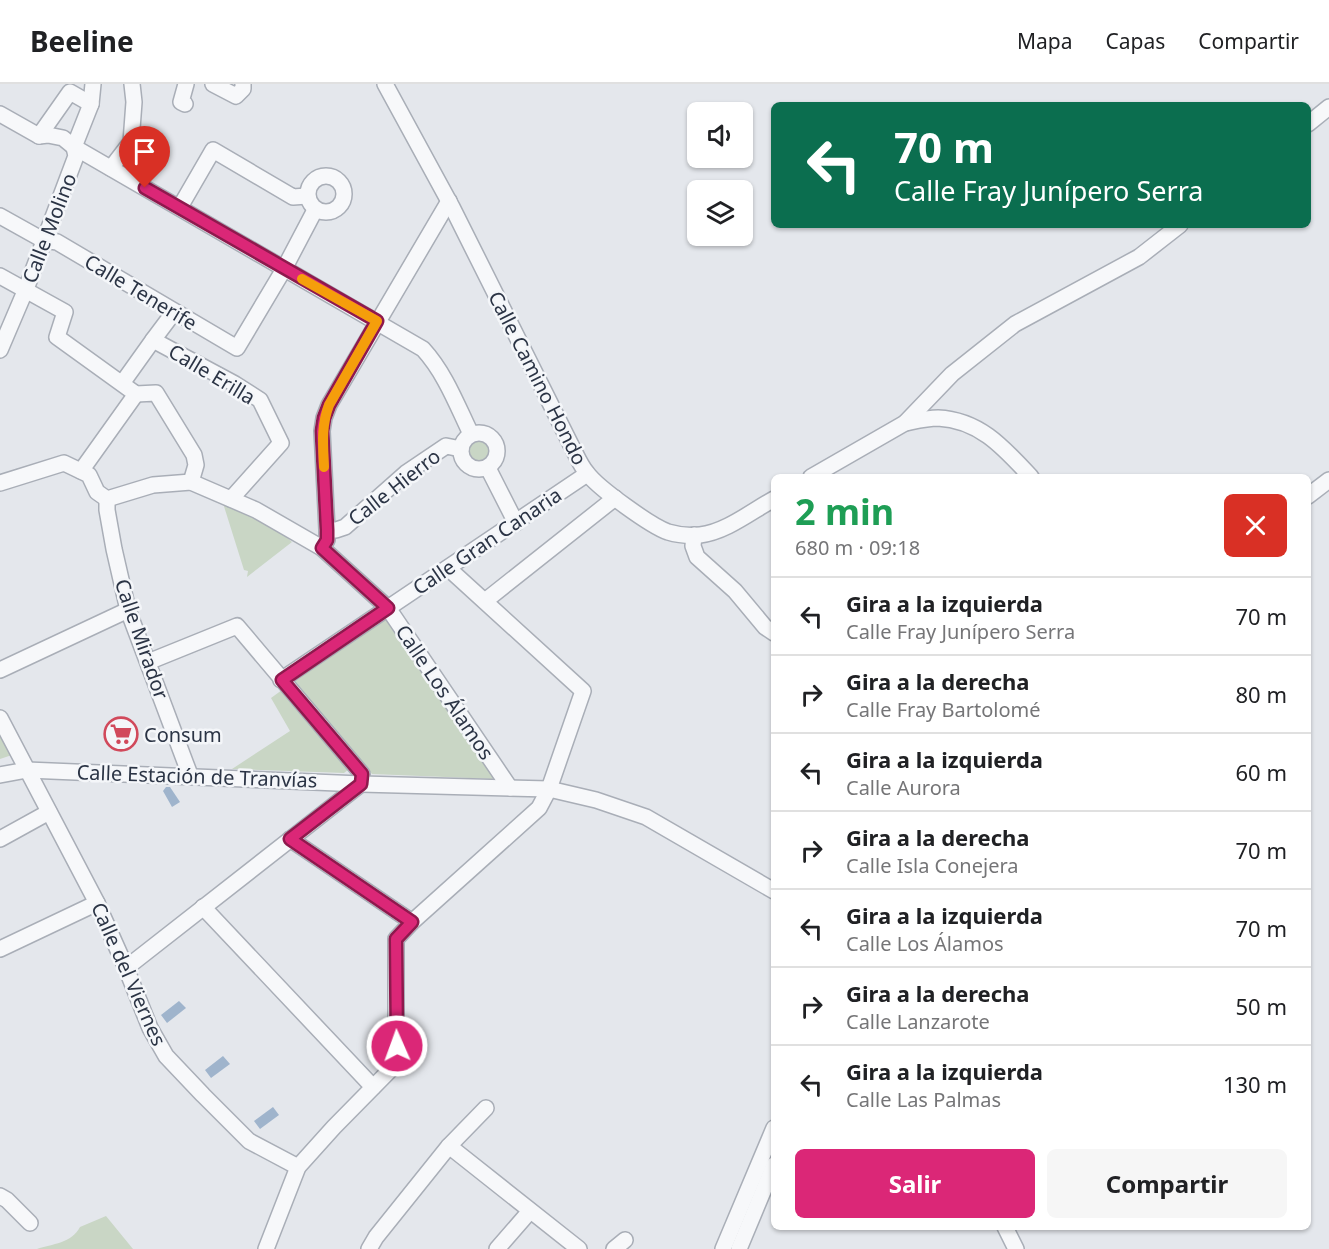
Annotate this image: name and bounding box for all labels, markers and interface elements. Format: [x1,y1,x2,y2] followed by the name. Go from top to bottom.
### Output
[30,22,134,60] text: Beeline
[1017,27,1073,55] text: Mapa
[1106,27,1165,55] text: Capas
[1198,27,1299,55] text: Compartir
[687,102,753,246] map controls
[687,102,753,168] button: sound
[894,118,994,175] text: 70 m
[119,126,170,188] pin
[795,126,873,204] icon: left
[128,135,161,168] icon: arrive
[16,169,82,287] street label: Calle Molino
[894,172,1203,209] text: Calle Fray Junípero Serra
[687,180,753,246] button: layers
[80,248,202,336] street label: Calle Tenerife
[482,286,594,470] street label: Calle Camino Hondo
[164,338,260,410] street label: Calle Erilla
[342,442,446,532] street label: Calle Hierro
[407,481,567,601] street label: Calle Gran Canaria
[795,487,894,536] text: 2 min
[1224,494,1287,557] button: close
[795,534,920,561] text: 680 m · 09:18
[109,575,175,703] street label: Calle Mirador
[846,588,1043,618] text: Gira a la izquierda
[795,600,828,633] icon: left
[1236,601,1287,631] text: 70 m
[846,618,1075,645] text: Calle Fray Junípero Serra
[390,619,500,765] street label: Calle Los Álamos
[846,666,1030,696] text: Gira a la derecha
[795,678,828,711] icon: right
[1236,679,1287,709] text: 80 m
[846,696,1041,723] text: Calle Fray Bartolomé
[103,716,139,752] supermarket icon: Consum
[144,721,222,748] place label: Consum
[846,744,1043,774] text: Gira a la izquierda
[795,756,828,789] icon: left
[1236,757,1287,787] text: 60 m
[76,758,318,794] street label: Calle Estación de Tranvías
[846,774,961,801] text: Calle Aurora
[846,822,1030,852] text: Gira a la derecha
[795,834,828,867] icon: right
[1236,835,1287,865] text: 70 m
[846,852,1019,879] text: Calle Isla Conejera
[85,898,173,1050] street label: Calle del Viernes
[846,900,1043,930] text: Gira a la izquierda
[795,912,828,945] icon: left
[1236,913,1287,943] text: 70 m
[846,930,1004,957] text: Calle Los Álamos
[846,978,1030,1008] text: Gira a la derecha
[795,990,828,1023] icon: right
[1236,991,1287,1021] text: 50 m
[846,1008,990,1035] text: Calle Lanzarote
[365,1014,429,1078] position arrow
[846,1056,1043,1086] text: Gira a la izquierda
[795,1068,828,1101] icon: left
[1223,1069,1287,1099] text: 130 m
[846,1086,1001,1113] text: Calle Las Palmas
[795,1149,1035,1218] button: Salir
[1047,1149,1287,1218] button: Compartir

